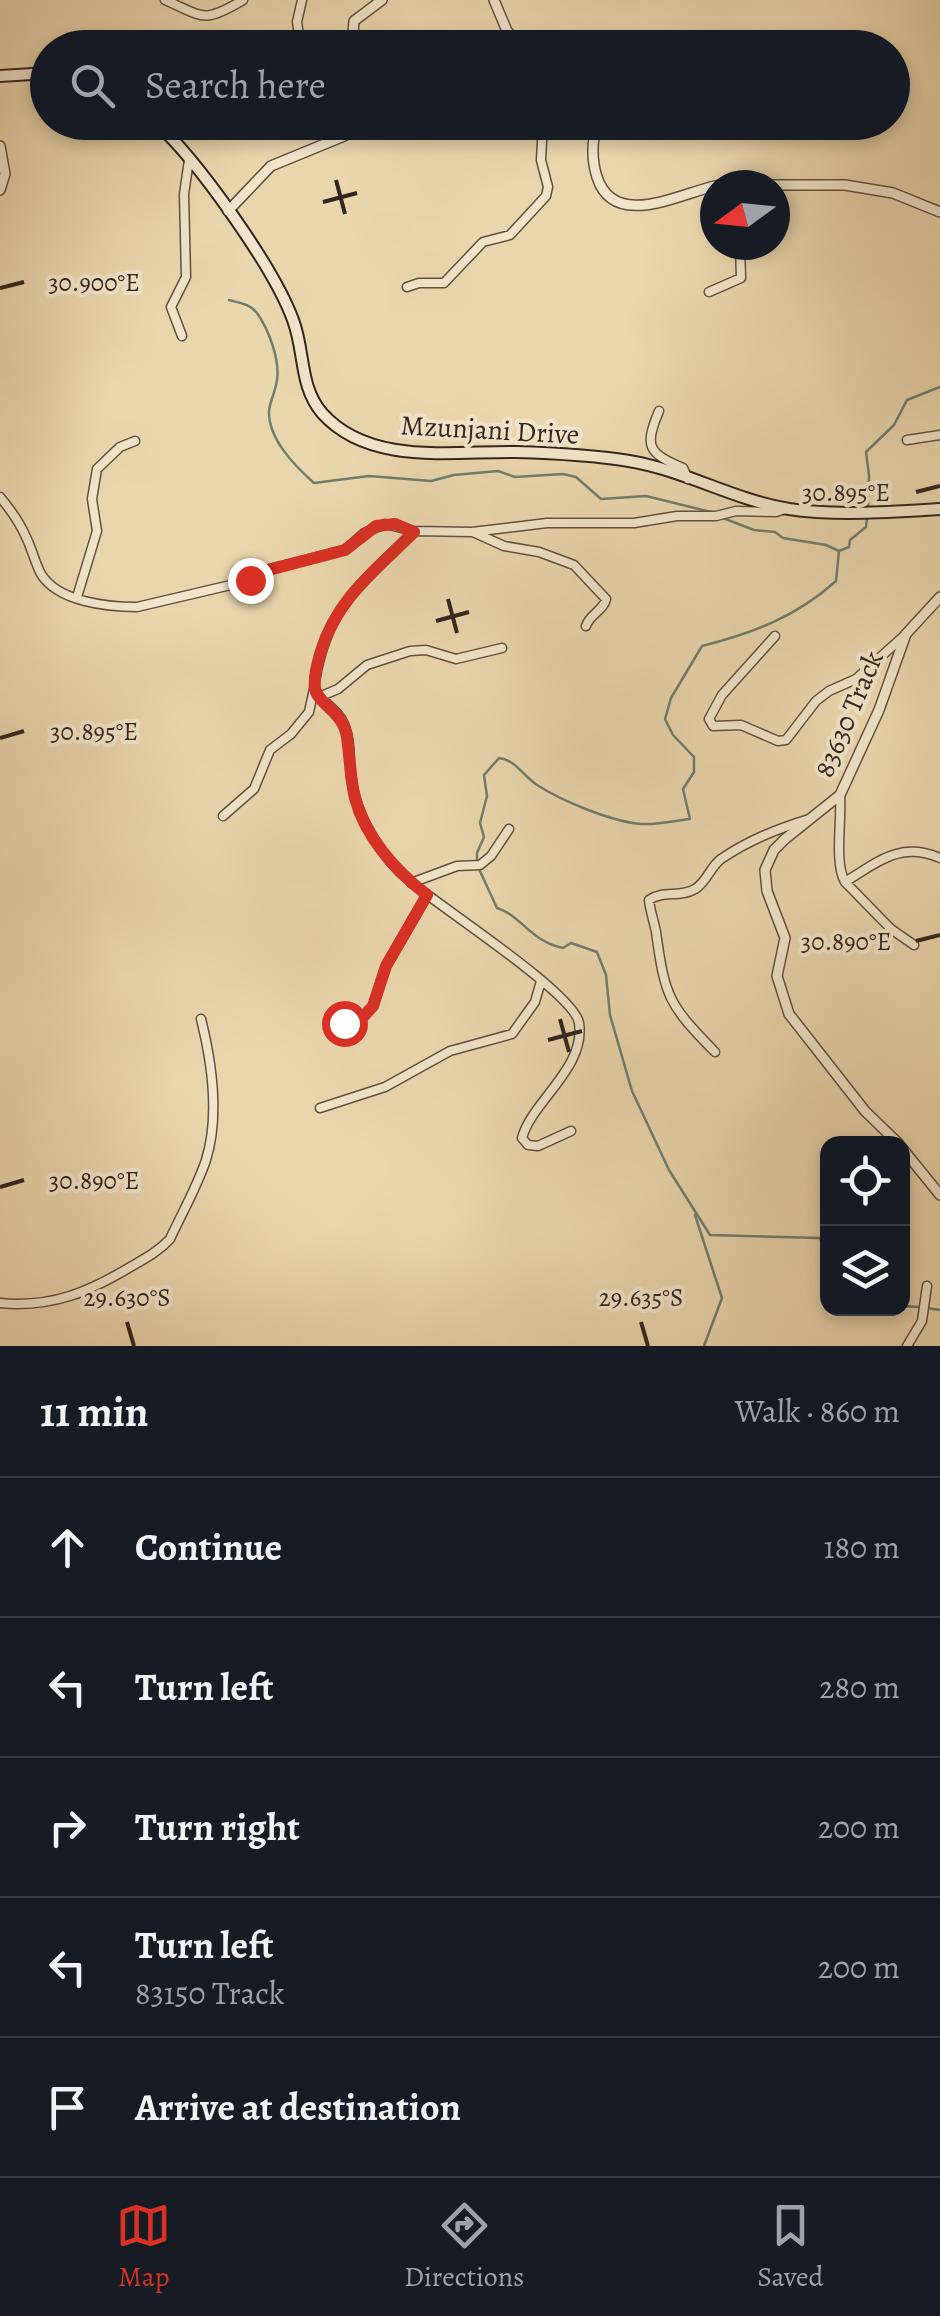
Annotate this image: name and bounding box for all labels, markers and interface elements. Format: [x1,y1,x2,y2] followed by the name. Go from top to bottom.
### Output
[30,30,910,140] search box
[65,58,120,113] icon: search
[145,59,326,111] text: Search here
[700,170,790,260] north arrow
[48,266,140,300] text: 30.900°E
[400,406,580,454] street label: Mzunjani Drive
[802,476,890,510] text: 30.895°E
[228,558,274,604] route end
[805,645,893,783] street label: 83630 Track
[50,715,138,749] text: 30.895°E
[801,925,891,959] text: 30.890°E
[322,1001,368,1047] route start
[820,1136,910,1316] map controls
[820,1136,910,1226] button: locate
[49,1164,139,1198] text: 30.890°E
[820,1226,910,1316] button: layers
[84,1281,170,1315] text: 29.630°S
[599,1281,683,1315] text: 29.635°S
[40,1383,148,1440] text: 11 min
[735,1389,900,1433] text: Walk · 860 m
[40,1520,95,1575] icon: ahead
[135,1521,282,1573] text: Continue
[824,1525,900,1569] text: 180 m
[40,1660,95,1715] icon: left
[135,1661,274,1713] text: Turn left
[819,1665,900,1709] text: 280 m
[40,1800,95,1855] icon: right
[135,1801,300,1853] text: Turn right
[818,1805,900,1849] text: 200 m
[135,1919,274,1971] text: Turn left
[40,1940,95,1995] icon: left
[818,1945,900,1989] text: 200 m
[135,1971,285,2015] text: 83150 Track
[40,2080,95,2135] icon: arrive
[135,2081,461,2133] text: Arrive at destination
[116,2198,171,2296] tab: Map
[404,2198,524,2296] tab: Directions
[757,2198,824,2296] tab: Saved

